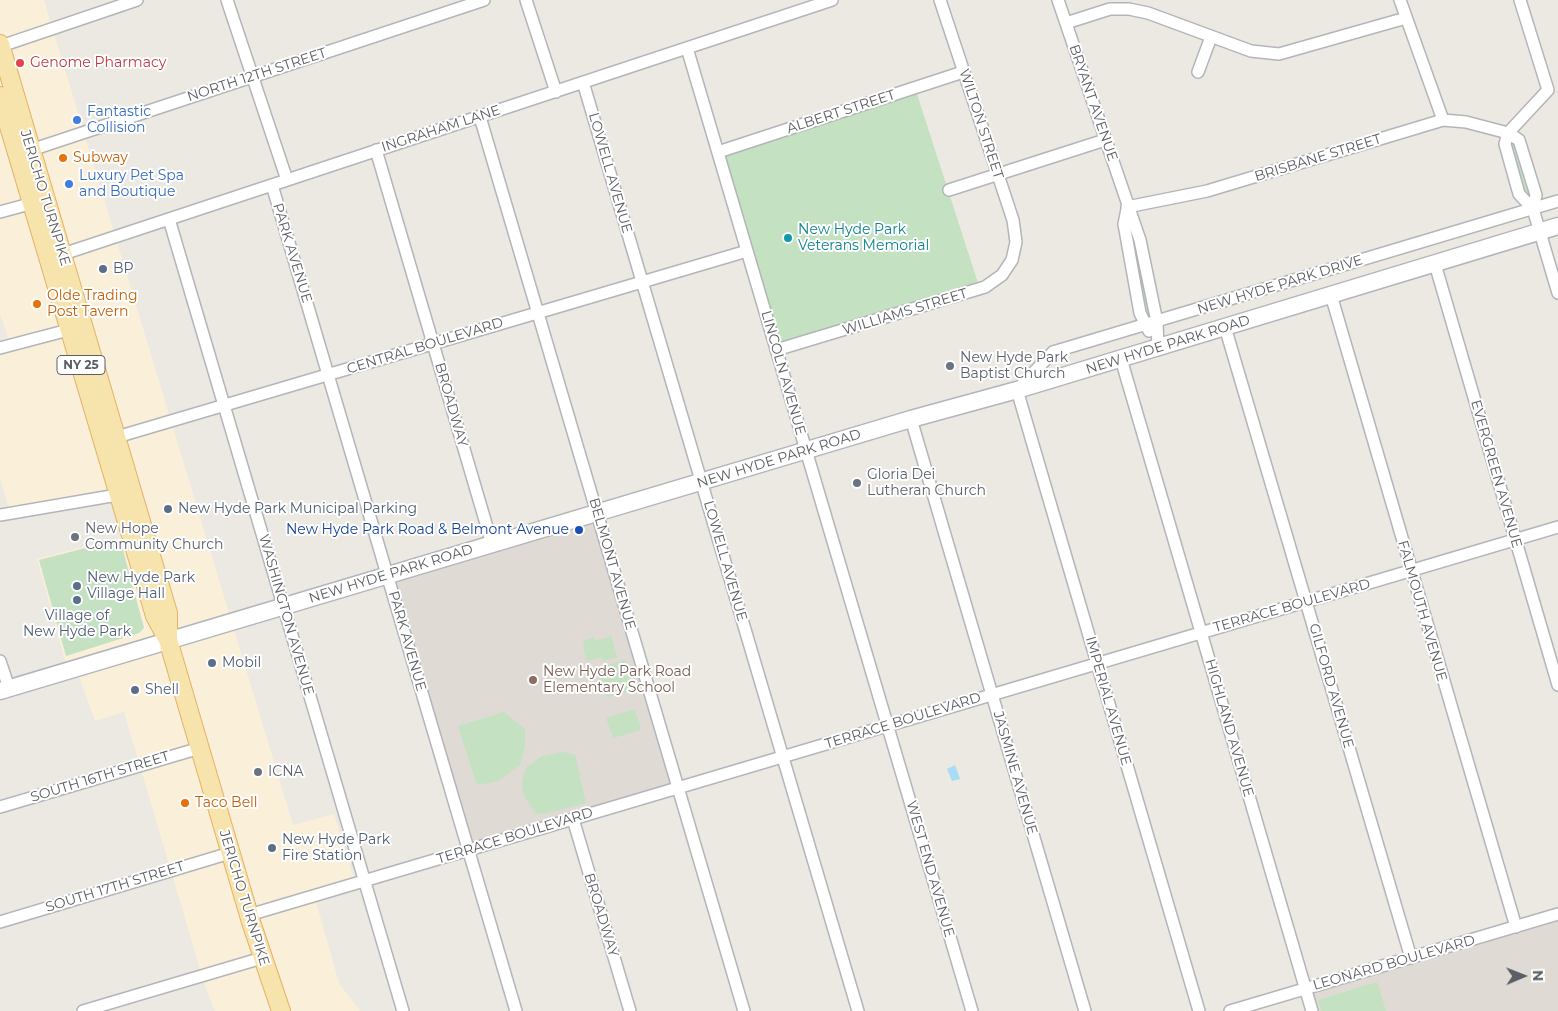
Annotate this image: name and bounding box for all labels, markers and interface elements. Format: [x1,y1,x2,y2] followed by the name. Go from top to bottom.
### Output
[1065,42,1121,164] street label: BRYANT AVENUE
[185,45,329,105] street label: NORTH 12TH STREET
[30,55,166,71] place label: Genome Pharmacy
[14,57,26,69] marker: Genome Pharmacy
[955,67,1007,181] street label: WILTON STREET
[785,87,897,137] street label: ALBERT STREET
[379,102,503,156] street label: INGRAHAM LANE
[87,104,151,136] place label: Fantastic Collision
[585,111,635,235] street label: LOWELL AVENUE
[71,114,83,126] marker: Fantastic Collision
[16,128,74,268] street label: JERICHO TURNPIKE
[1252,131,1384,185] street label: BRISBANE STREET
[73,150,128,166] place label: Subway
[57,152,69,164] marker: Subway
[79,168,184,200] place label: Luxury Pet Spa and Boutique
[63,178,75,190] marker: Luxury Pet Spa and Boutique
[269,201,315,305] street label: PARK AVENUE
[798,222,929,254] place label: New Hyde Park Veterans Memorial
[782,232,794,244] marker: New Hyde Park Veterans Memorial
[1195,252,1365,318] street label: NEW HYDE PARK DRIVE
[113,261,134,277] place label: BP
[97,263,109,275] marker: BP
[841,285,969,339] street label: WILLIAMS STREET
[47,288,138,321] place label: Olde Trading Post Tavern
[31,298,43,310] marker: Olde Trading Post Tavern
[757,309,809,437] street label: LINCOLN AVENUE
[1084,312,1252,378] street label: NEW HYDE PARK ROAD
[345,314,505,378] street label: CENTRAL BOULEVARD
[960,350,1068,382] place label: New Hyde Park Baptist Church
[57,356,105,374] road number: NY 25
[944,360,956,372] marker: New Hyde Park Baptist Church
[431,361,471,449] street label: BROADWAY
[1467,398,1525,550] street label: EVERGREEN AVENUE
[695,426,863,492] street label: NEW HYDE PARK ROAD
[867,467,986,500] place label: Gloria Dei Lutheran Church
[851,477,863,489] marker: Gloria Dei Lutheran Church
[585,496,639,632] street label: BELMONT AVENUE
[700,499,750,623] street label: LOWELL AVENUE
[178,501,417,517] place label: New Hyde Park Municipal Parking
[162,503,174,515] marker: New Hyde Park Municipal Parking
[85,521,224,554] place label: New Hope Community Church
[286,522,569,538] place label: New Hyde Park Road & Belmont Avenue
[573,524,585,536] marker: New Hyde Park Road & Belmont Avenue
[69,531,81,543] marker: New Hope Community Church
[255,533,317,697] street label: WASHINGTON AVENUE
[1394,538,1450,684] street label: FALMOUTH AVENUE
[307,541,475,607] street label: NEW HYDE PARK ROAD
[87,570,195,602] place label: New Hyde Park Village Hall
[1212,576,1372,636] street label: TERRACE BOULEVARD
[71,580,83,592] marker: New Hyde Park Village Hall
[385,589,429,693] street label: PARK AVENUE
[71,594,83,606] marker: Village of New Hyde Park
[23,608,131,640] place label: Village of New Hyde Park
[1305,621,1357,751] street label: GILFORD AVENUE
[1082,635,1134,767] street label: IMPERIAL AVENUE
[222,655,261,671] place label: Mobil
[206,657,218,669] marker: Mobil
[1201,657,1257,799] street label: HIGHLAND AVENUE
[543,664,691,696] place label: New Hyde Park Road Elementary School
[527,674,539,686] marker: New Hyde Park Road Elementary School
[145,682,179,698] place label: Shell
[129,684,141,696] marker: Shell
[823,689,983,753] street label: TERRACE BOULEVARD
[989,709,1041,837] street label: JASMINE AVENUE
[29,748,171,806] street label: SOUTH 16TH STREET
[268,764,304,780] place label: ICNA
[252,766,264,778] marker: ICNA
[195,795,258,811] place label: Taco Bell
[179,797,191,809] marker: Taco Bell
[902,799,958,939] street label: WEST END AVENUE
[435,804,595,868] street label: TERRACE BOULEVARD
[215,828,273,968] street label: JERICHO TURNPIKE
[282,832,390,864] place label: New Hyde Park Fire Station
[266,842,278,854] marker: New Hyde Park Fire Station
[44,858,186,916] street label: SOUTH 17TH STREET
[580,871,622,959] street label: BROADWAY
[1311,932,1477,994] street label: LEONARD BOULEVARD
[1498,951,1548,1001] north arrow
[1529,970,1547,982] text: N

